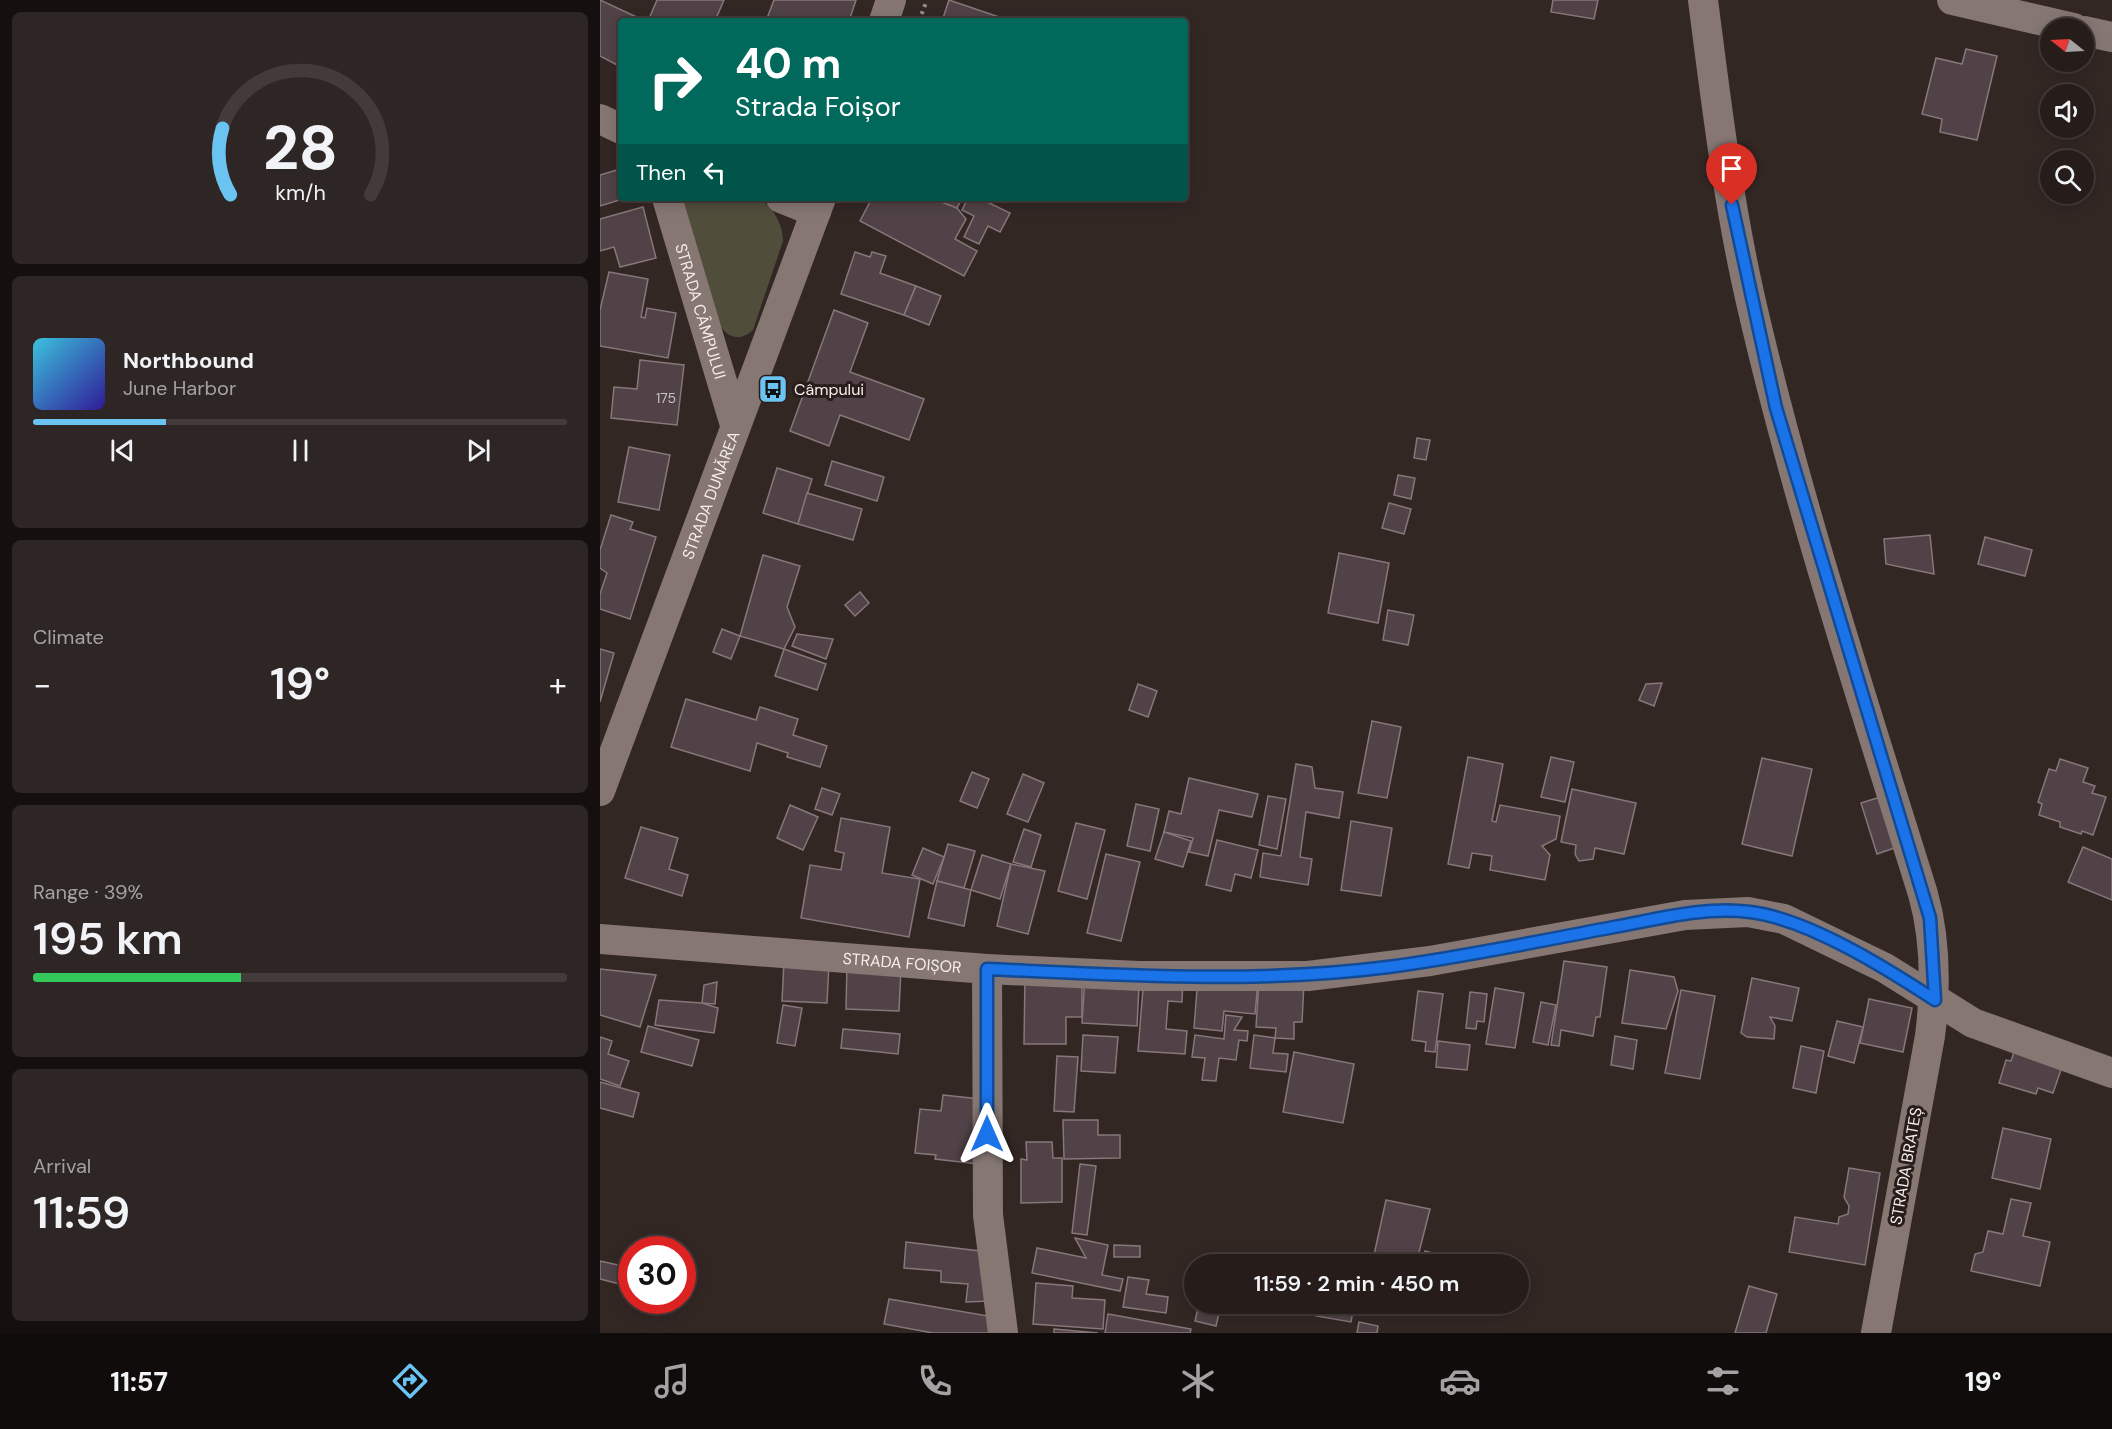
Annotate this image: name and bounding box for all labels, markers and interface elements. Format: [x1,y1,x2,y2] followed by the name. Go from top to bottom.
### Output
[2040,18,2094,72] north arrow
[2040,18,2094,204] map controls
[735,36,841,91] text: 40 m
[636,42,714,120] icon: right
[2040,84,2094,138] button: sound
[735,89,901,124] text: Strada Foișor
[262,107,338,188] text: 28
[1706,143,1757,205] pin
[2040,150,2094,204] button: search
[1715,152,1748,185] icon: arrive
[698,156,731,189] icon: left
[636,158,686,187] text: Then
[275,179,325,207] text: km/h
[671,241,731,381] street label: STRADA CÂMPULUI
[123,346,254,375] text: Northbound
[757,373,789,405] bus stop icon: Câmpului
[123,375,236,401] text: June Harbor
[794,379,864,400] place label: Câmpului
[656,389,676,407] house number: 175
[677,427,744,562] street label: STRADA DUNĂREA
[106,434,139,467] icon: previous
[284,434,317,467] icon: pause
[462,434,495,467] icon: next
[33,624,104,650] text: Climate
[270,654,330,713] text: 19°
[33,663,51,706] text: −
[549,663,567,706] text: +
[33,879,143,905] text: Range · 39%
[33,909,183,968] text: 195 km
[842,947,962,977] street label: STRADA FOIȘOR
[955,1102,1019,1166] position arrow
[1885,1106,1927,1226] street label: STRADA BRATEȘ
[33,1153,91,1179] text: Arrival
[33,1183,130,1242] text: 11:59
[618,1236,696,1314] speed limit sign: 30
[1254,1269,1459,1298] text: 11:59 · 2 min · 450 m
[389,1360,431,1402] icon: directions
[651,1360,693,1402] icon: music
[914,1360,956,1402] icon: phone
[1177,1360,1219,1402] icon: climate
[1439,1360,1481,1402] icon: car
[1702,1360,1744,1402] icon: filters
[110,1364,168,1399] text: 11:57
[1965,1364,2002,1399] text: 19°

